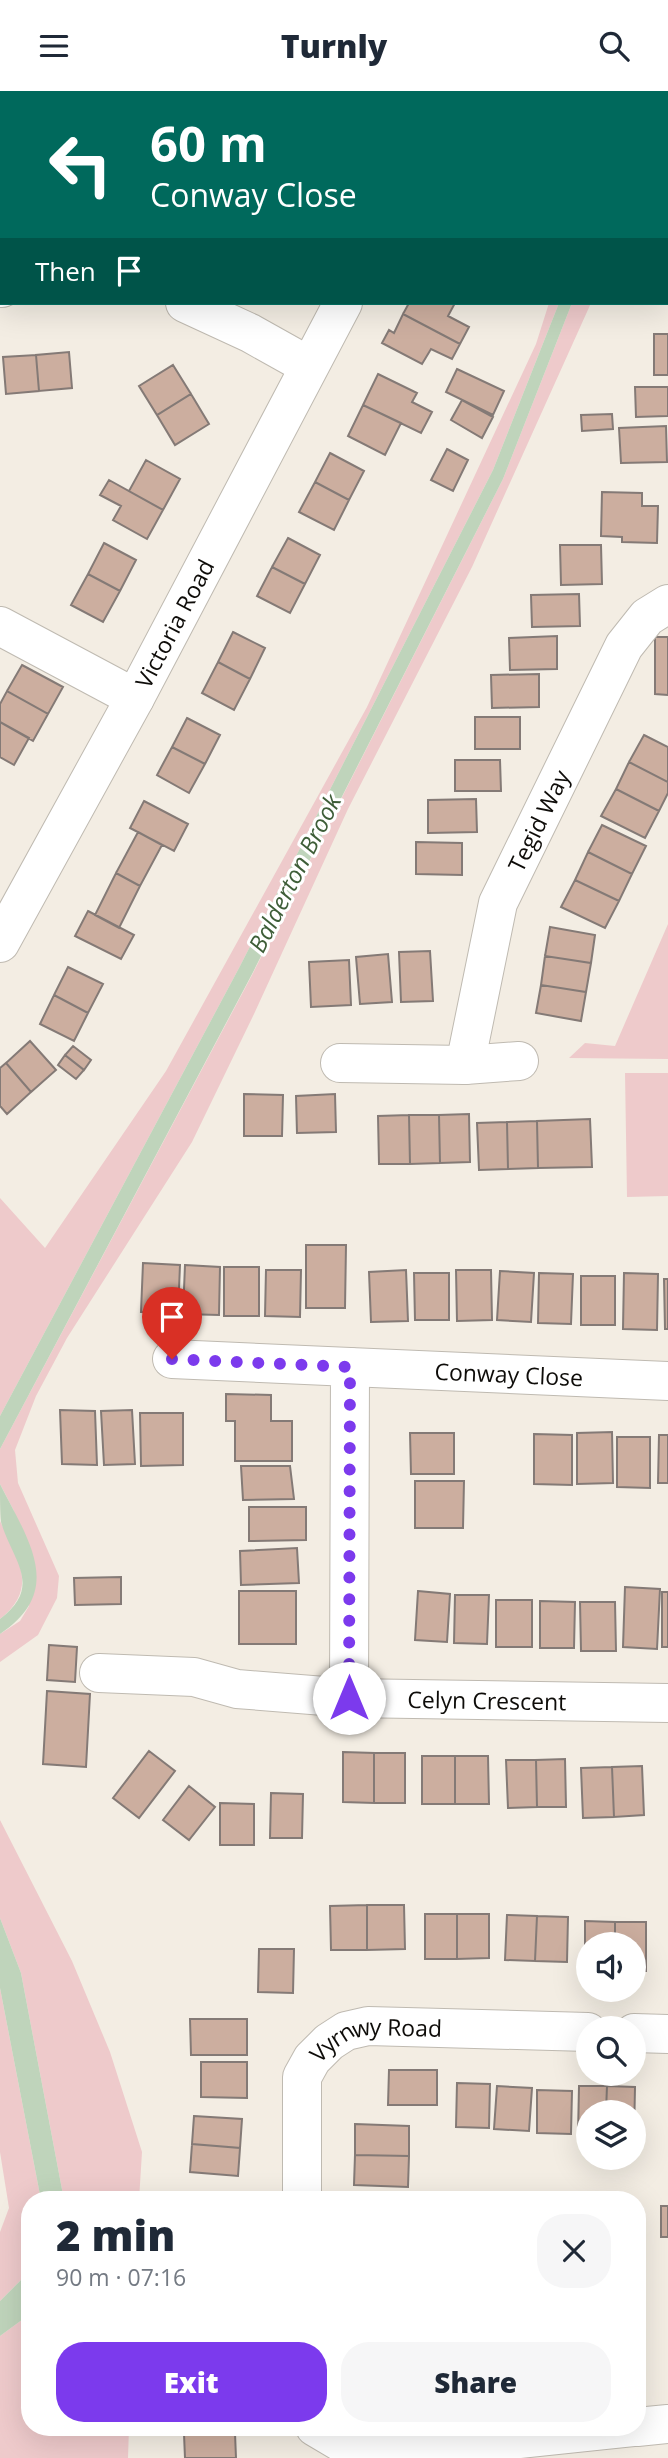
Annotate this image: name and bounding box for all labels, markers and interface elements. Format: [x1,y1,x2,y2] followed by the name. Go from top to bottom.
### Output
[281,24,387,67] text: Turnly
[35,27,73,65] icon: menu
[595,27,633,65] icon: search
[150,110,267,176] text: 60 m
[35,119,126,210] icon: left
[150,173,357,216] text: Conway Close
[110,252,148,290] icon: arrive
[35,253,96,289] text: Then
[127,553,221,693] street label: Victoria Road
[500,764,577,877] street label: Tegid Way
[240,787,349,958] water label: Balderton Brook
[142,1287,202,1359] pin
[153,1298,191,1336] icon: arrive
[434,1355,584,1393] street label: Conway Close
[312,1661,386,1735] position arrow
[407,1683,567,1717] street label: Celyn Crescent
[576,1932,646,2170] map controls
[576,1932,646,2002] button: sound
[302,2010,442,2069] street label: Vyrnwy Road
[576,2016,646,2086] button: search
[576,2100,646,2170] button: layers
[56,2206,175,2263] text: 2 min
[537,2214,611,2288] button: close
[56,2261,186,2293] text: 90 m · 07:16
[56,2342,327,2422] button: Exit
[341,2342,611,2422] button: Share

